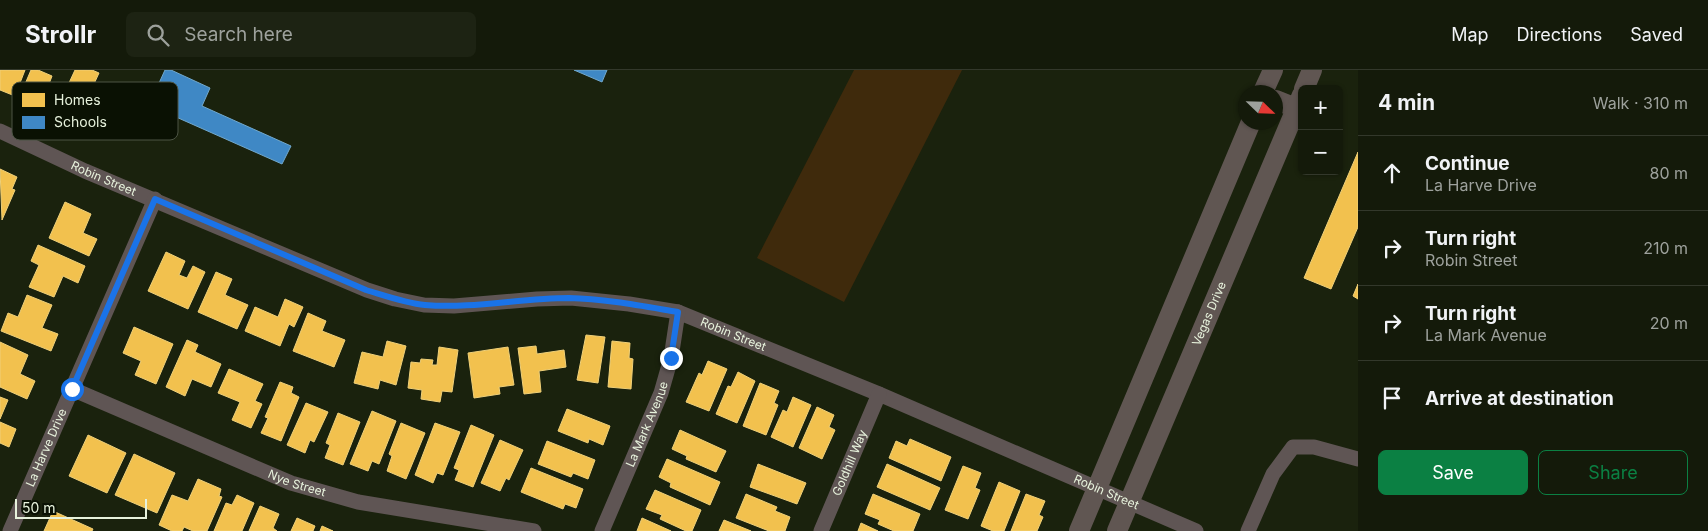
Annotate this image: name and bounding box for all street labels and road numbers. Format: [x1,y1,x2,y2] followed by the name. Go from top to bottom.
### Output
[69,158,139,199] street label: Robin Street
[1188,279,1229,348] street label: Vegas Drive
[698,314,768,354] street label: Robin Street
[622,380,671,469] street label: La Mark Avenue
[22,406,70,489] street label: La Harve Drive
[829,427,870,498] street label: Goldhill Way
[266,466,328,499] street label: Nye Street
[1072,471,1141,512] street label: Robin Street

